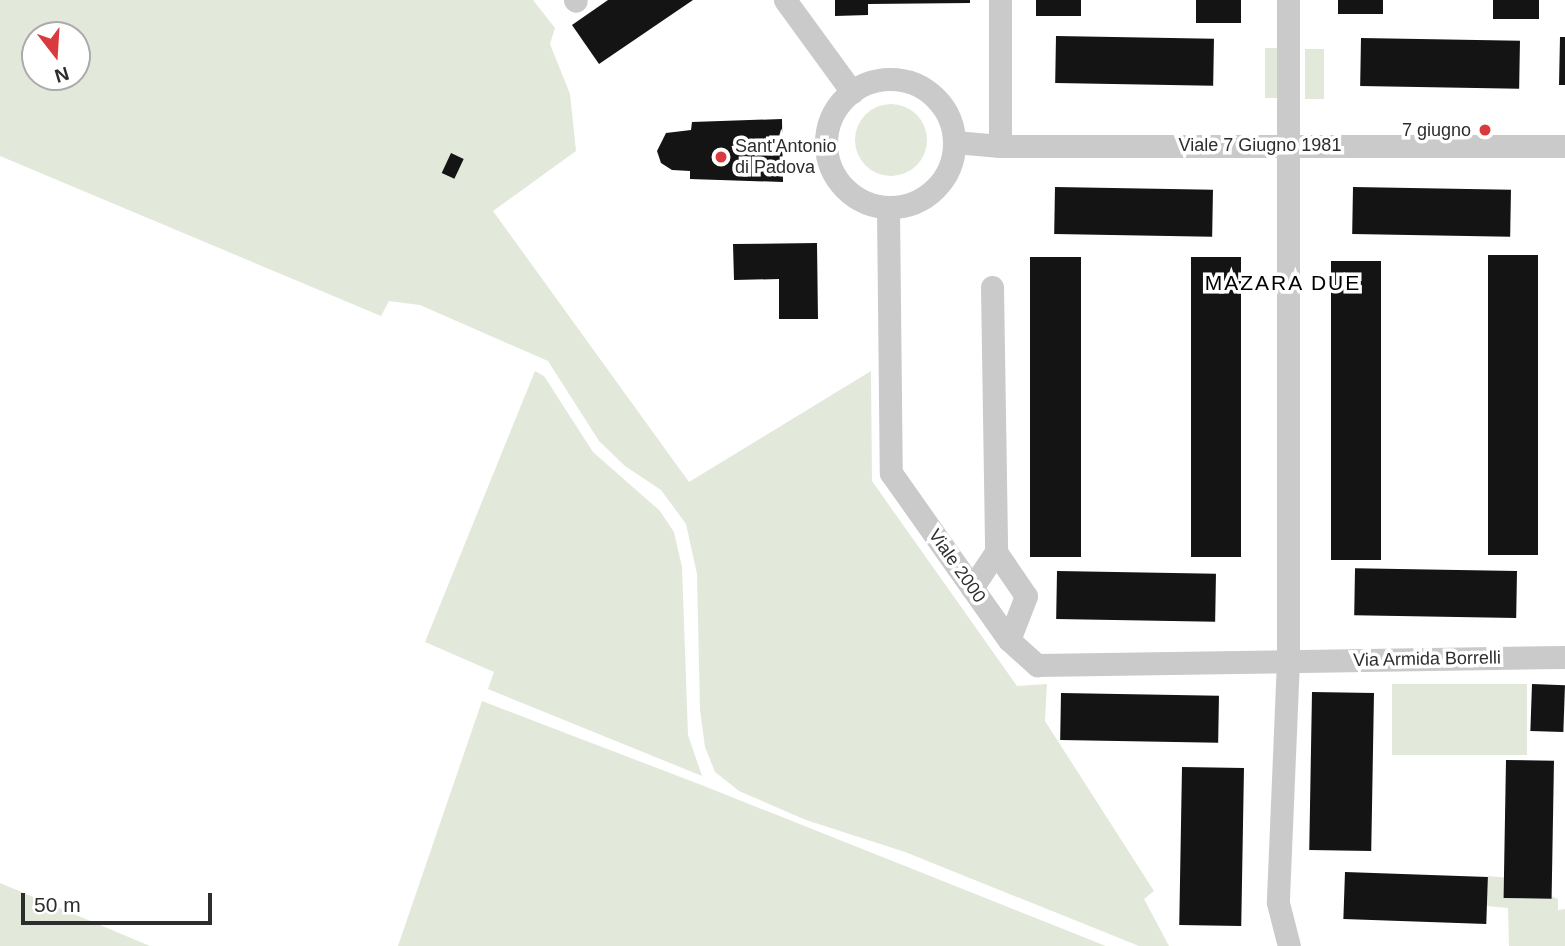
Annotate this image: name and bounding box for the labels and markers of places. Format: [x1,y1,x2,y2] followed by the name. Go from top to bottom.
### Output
[1402,119,1471,141] place label: 7 giugno
[1477,122,1493,138] marker: 7 giugno
[735,136,837,178] place label: Sant'Antonio di Padova
[713,149,729,165] marker: Sant'Antonio di Padova

